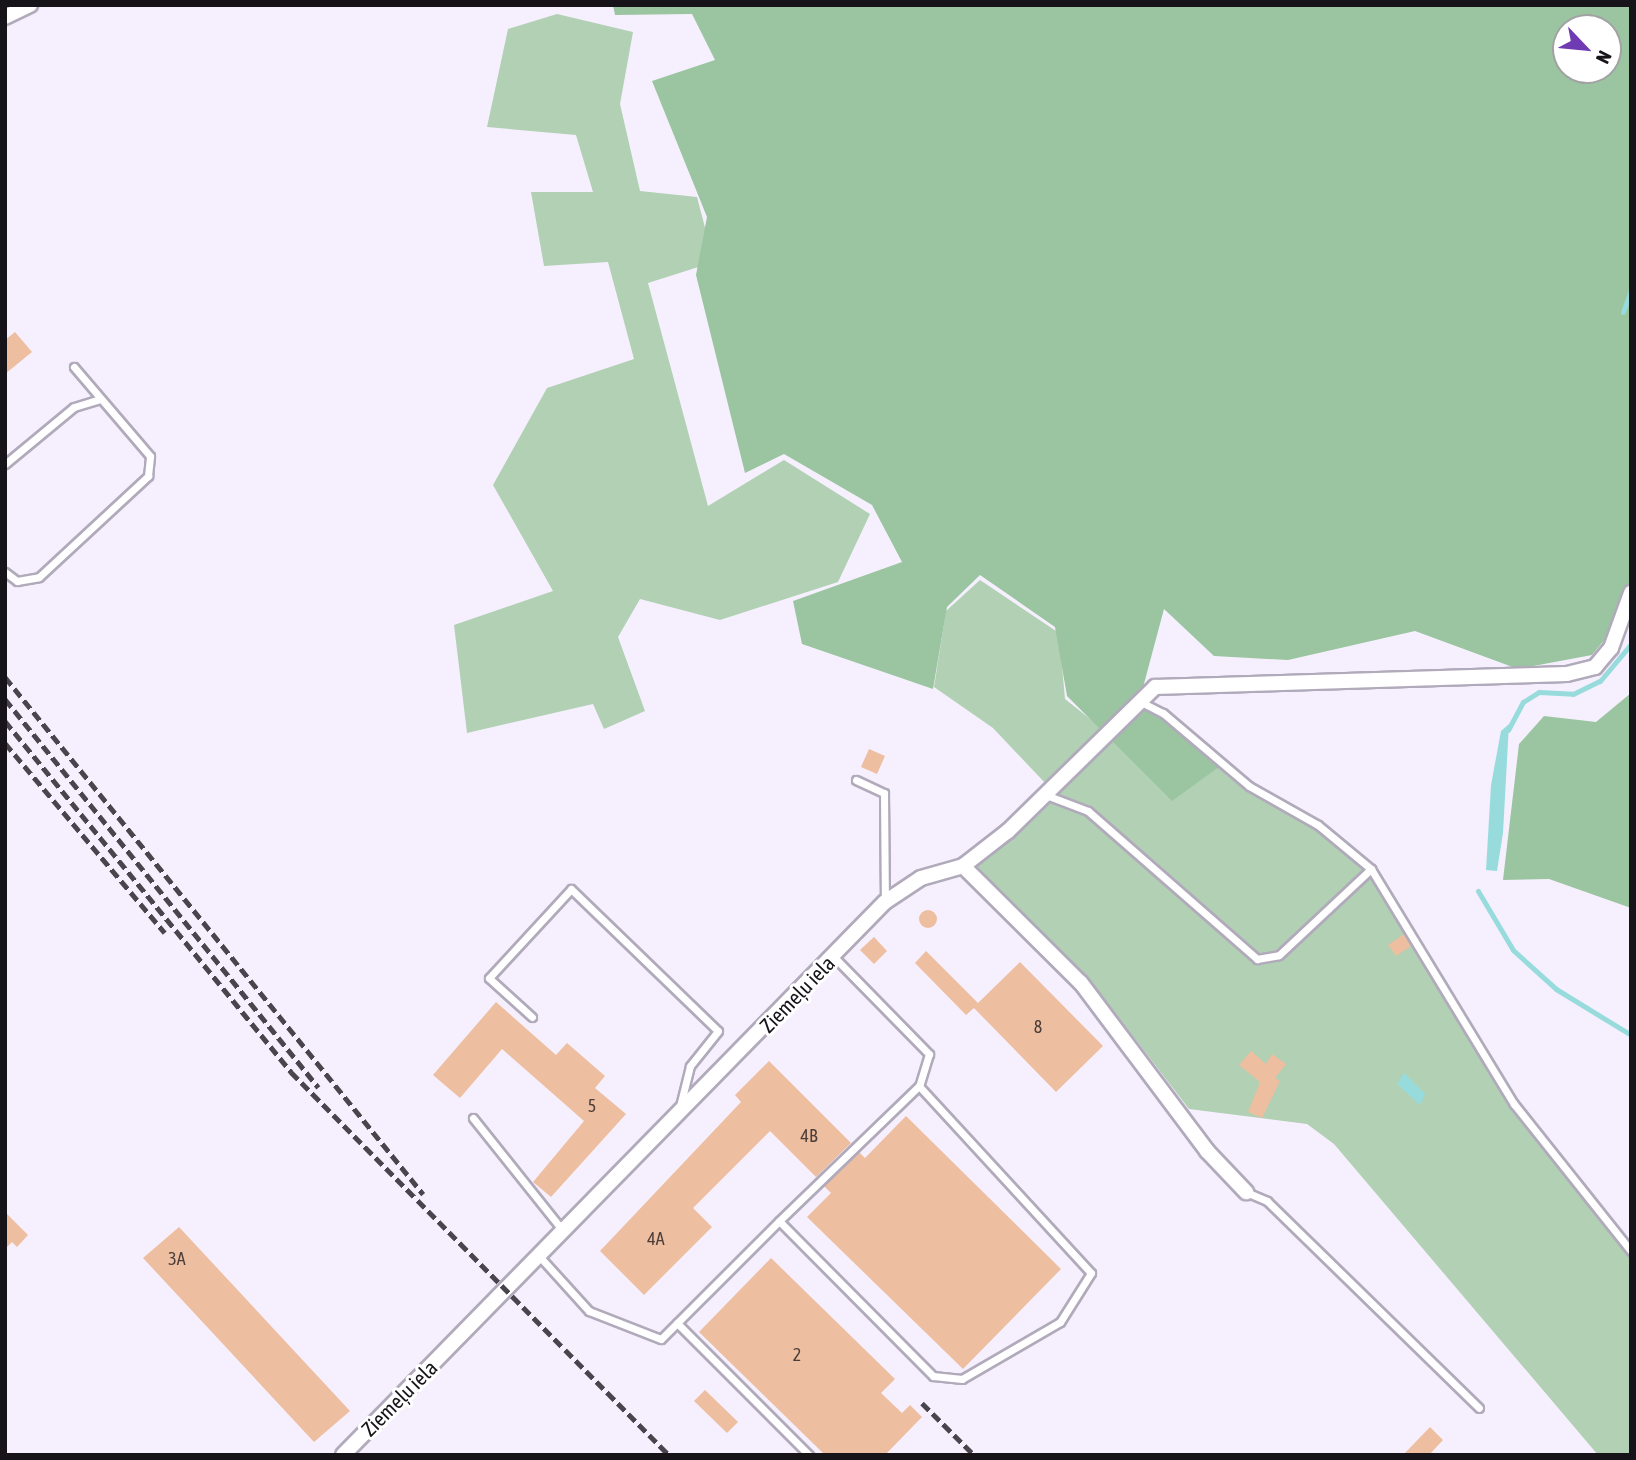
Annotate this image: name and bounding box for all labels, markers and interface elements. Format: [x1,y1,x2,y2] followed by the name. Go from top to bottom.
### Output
[1552,14,1622,84] north arrow
[1592,47,1616,67] text: N
[754,950,840,1038] street label: Ziemeļu iela
[1034,1016,1042,1038] house number: 8
[588,1095,596,1117] house number: 5
[801,1125,817,1147] house number: 4B
[647,1228,665,1250] house number: 4A
[168,1248,186,1270] house number: 3A
[793,1344,801,1366] house number: 2
[356,1355,442,1441] street label: Ziemeļu iela

